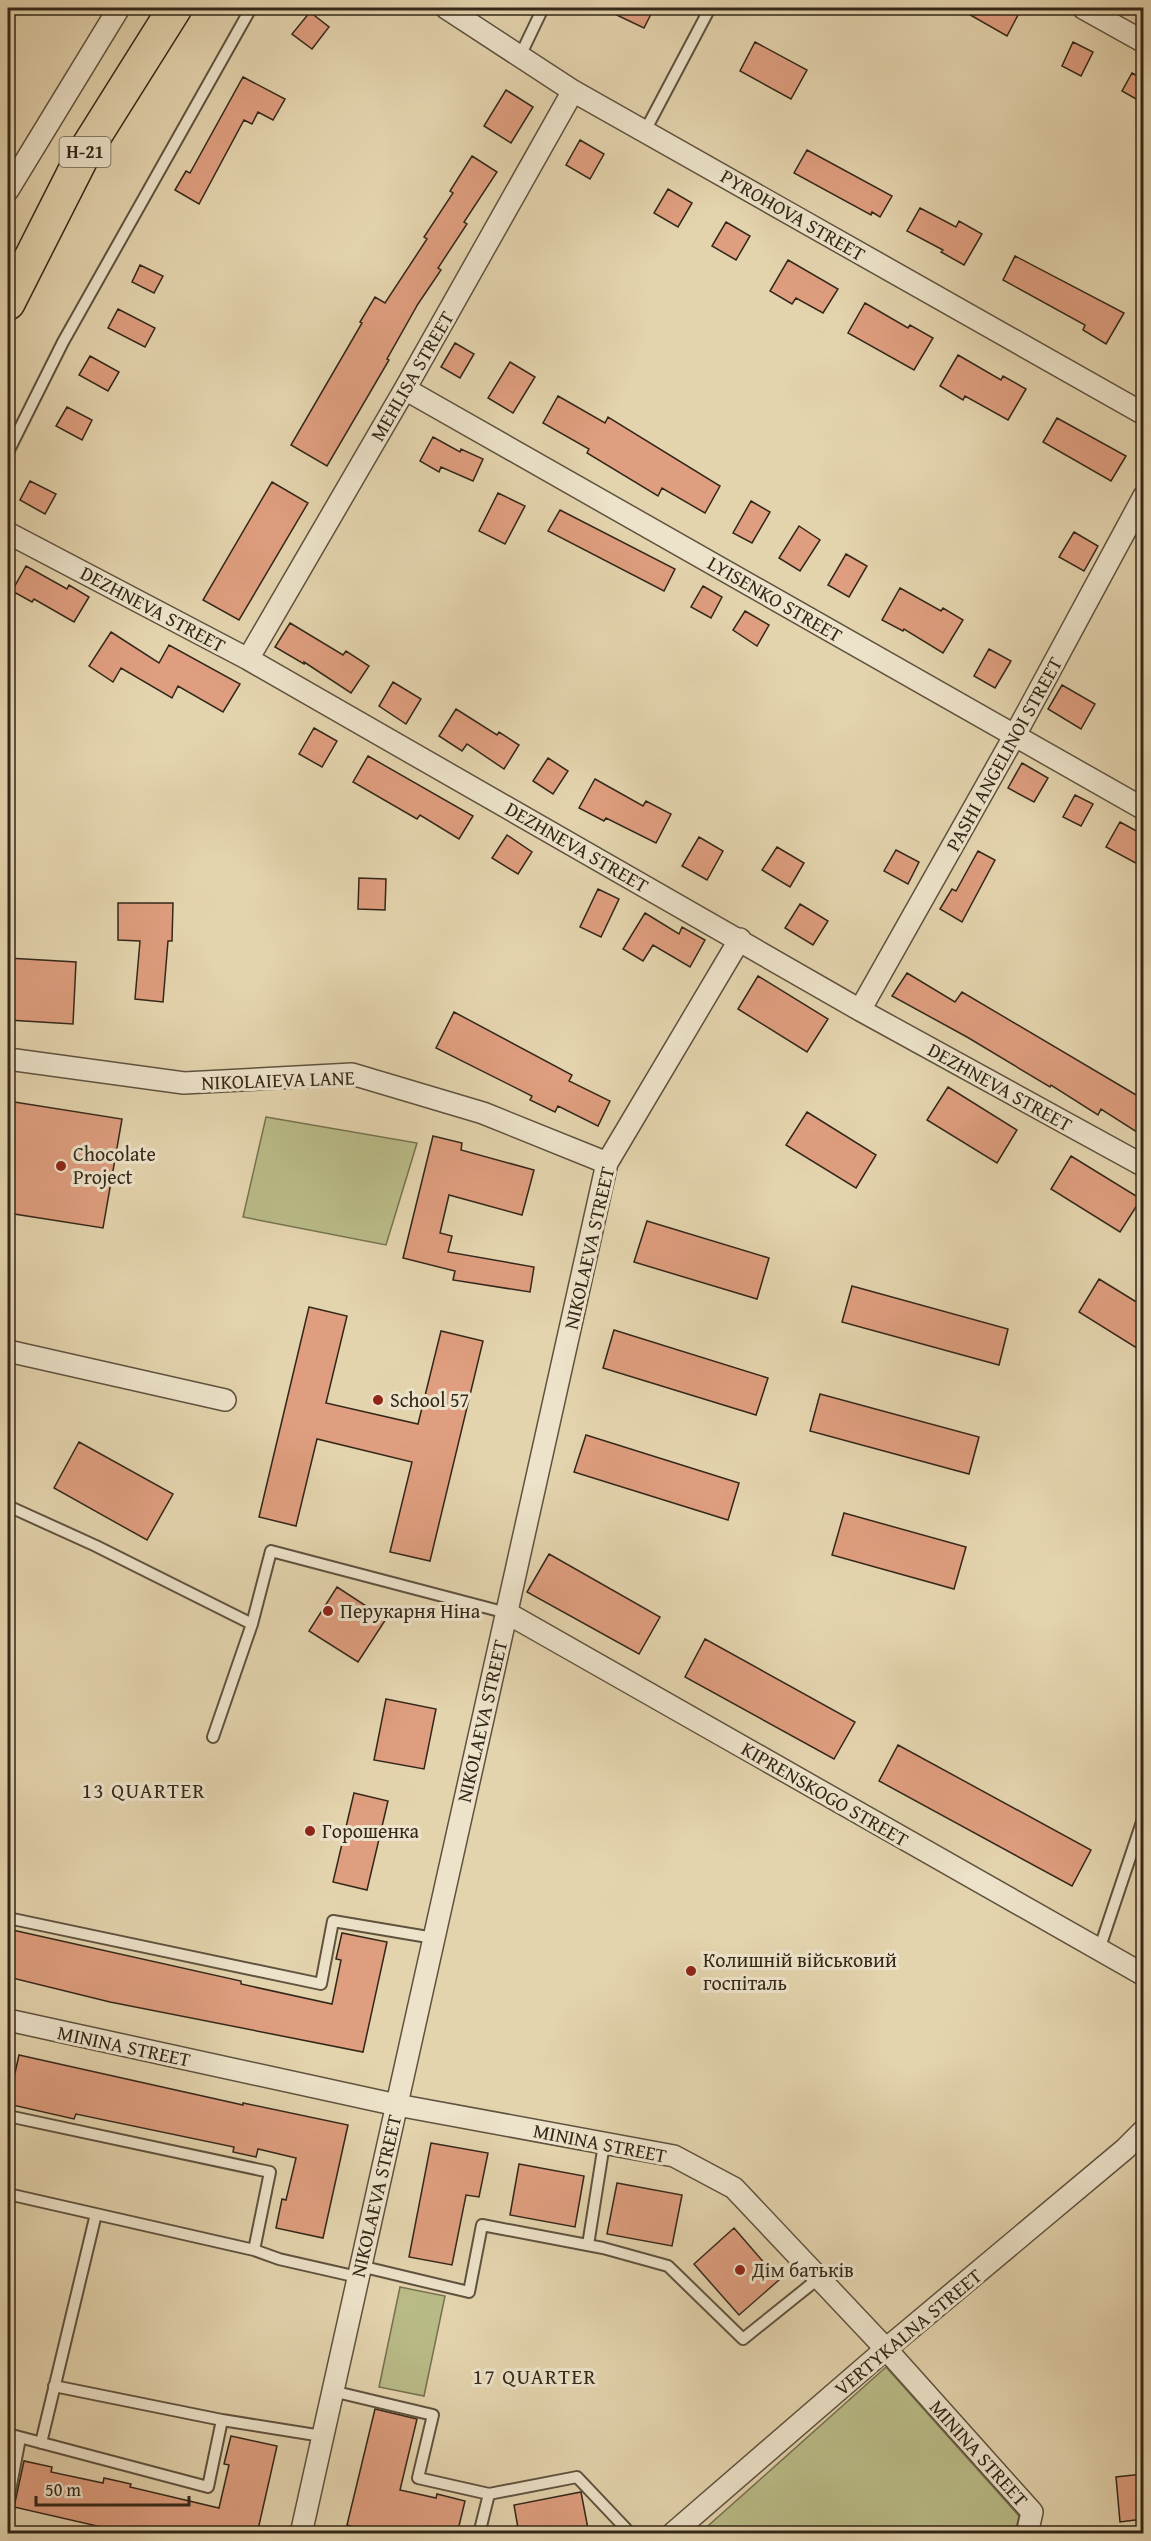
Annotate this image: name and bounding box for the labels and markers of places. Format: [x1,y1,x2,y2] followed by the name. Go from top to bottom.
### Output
[73,1139,156,1191] place label: Chocolate Project
[54,1159,68,1173] marker: Chocolate Project
[390,1385,469,1414] place label: School 57
[371,1393,385,1407] marker: School 57
[340,1596,481,1625] place label: Перукарня Ніна
[321,1604,335,1618] marker: Перукарня Ніна
[322,1816,419,1845] place label: Горошенка
[303,1824,317,1838] marker: Горошенка
[703,1945,897,1997] place label: Колишній військовий госпіталь
[684,1964,698,1978] marker: Колишній військовий госпіталь
[751,2255,854,2284] place label: Дім батьків
[733,2263,747,2277] marker: Дім батьків

